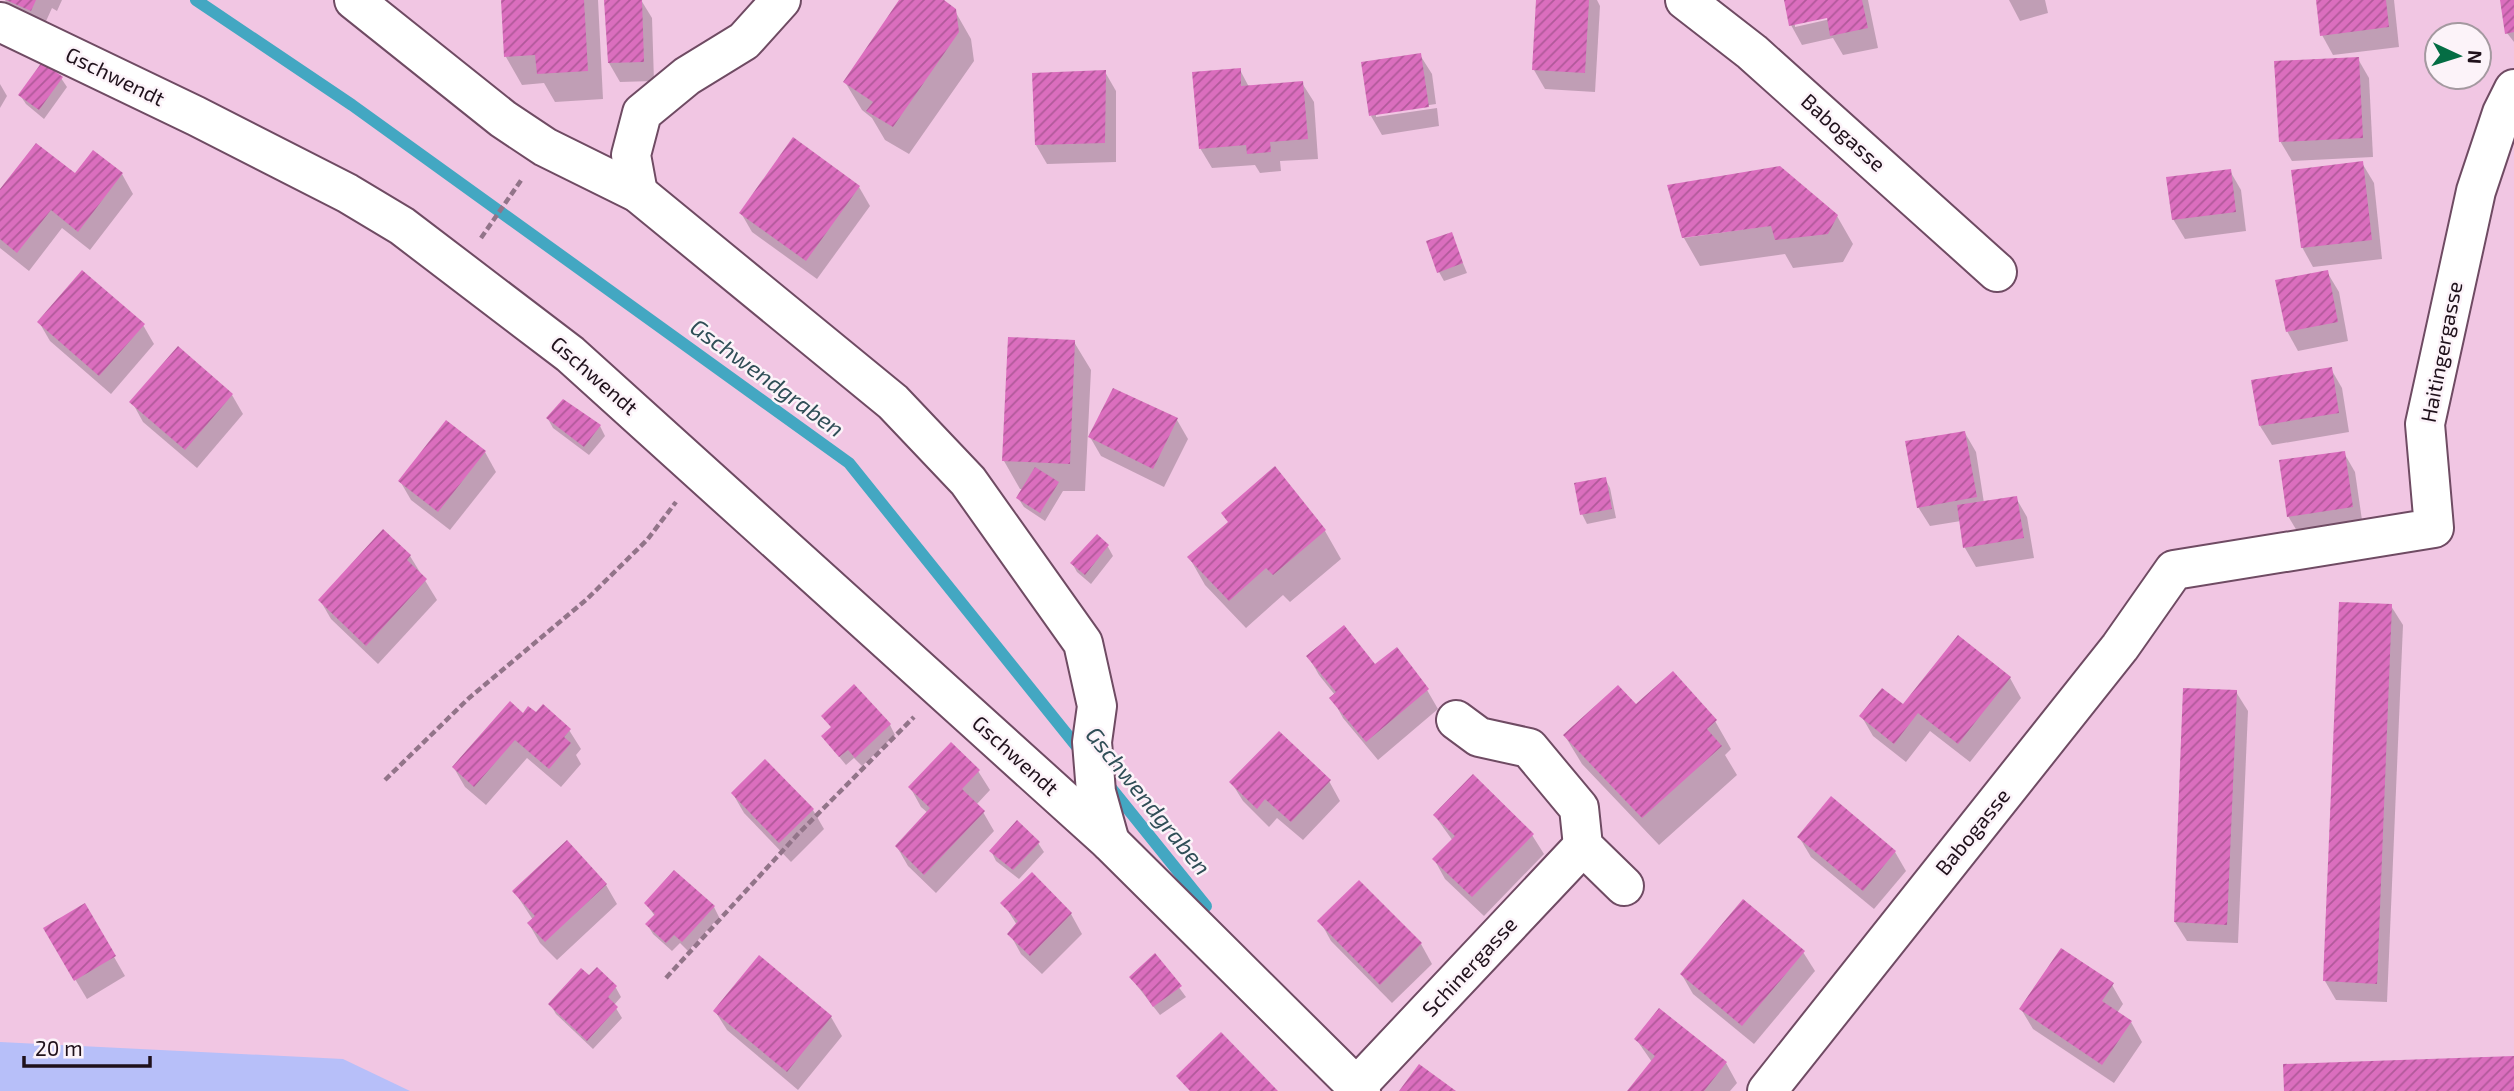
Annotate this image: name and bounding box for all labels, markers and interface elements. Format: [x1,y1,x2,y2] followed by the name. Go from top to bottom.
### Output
[2423,21,2493,91] north arrow
[62,41,169,110] street label: Gschwendt
[2464,50,2487,65] text: N
[1797,88,1891,176] street label: Babogasse
[2415,279,2466,424] street label: Haitingergasse
[685,312,850,442] water label: Gschwendgraben
[546,330,644,419] street label: Gschwendt
[968,710,1064,800] street label: Gschwendt
[1080,720,1217,880] water label: Gschwendgraben
[1929,783,2014,879] street label: Babogasse
[1416,911,1521,1021] street label: Schinergasse
[24,1024,150,1068] scale bar
[35,1035,83,1060] text: 20 m

